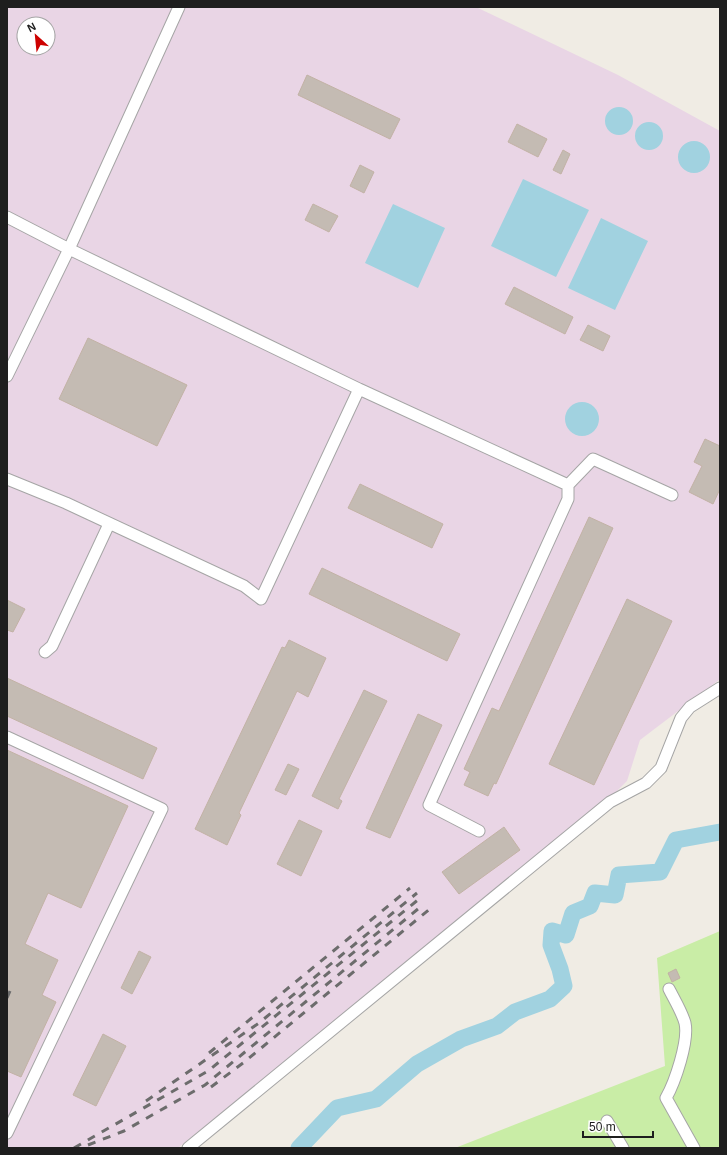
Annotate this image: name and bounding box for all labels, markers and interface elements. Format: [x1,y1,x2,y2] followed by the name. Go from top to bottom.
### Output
[16,16,56,56] north arrow
[25,20,38,34] text: N
[583,1113,653,1139] scale bar
[589,1120,616,1134] text: 50 m

